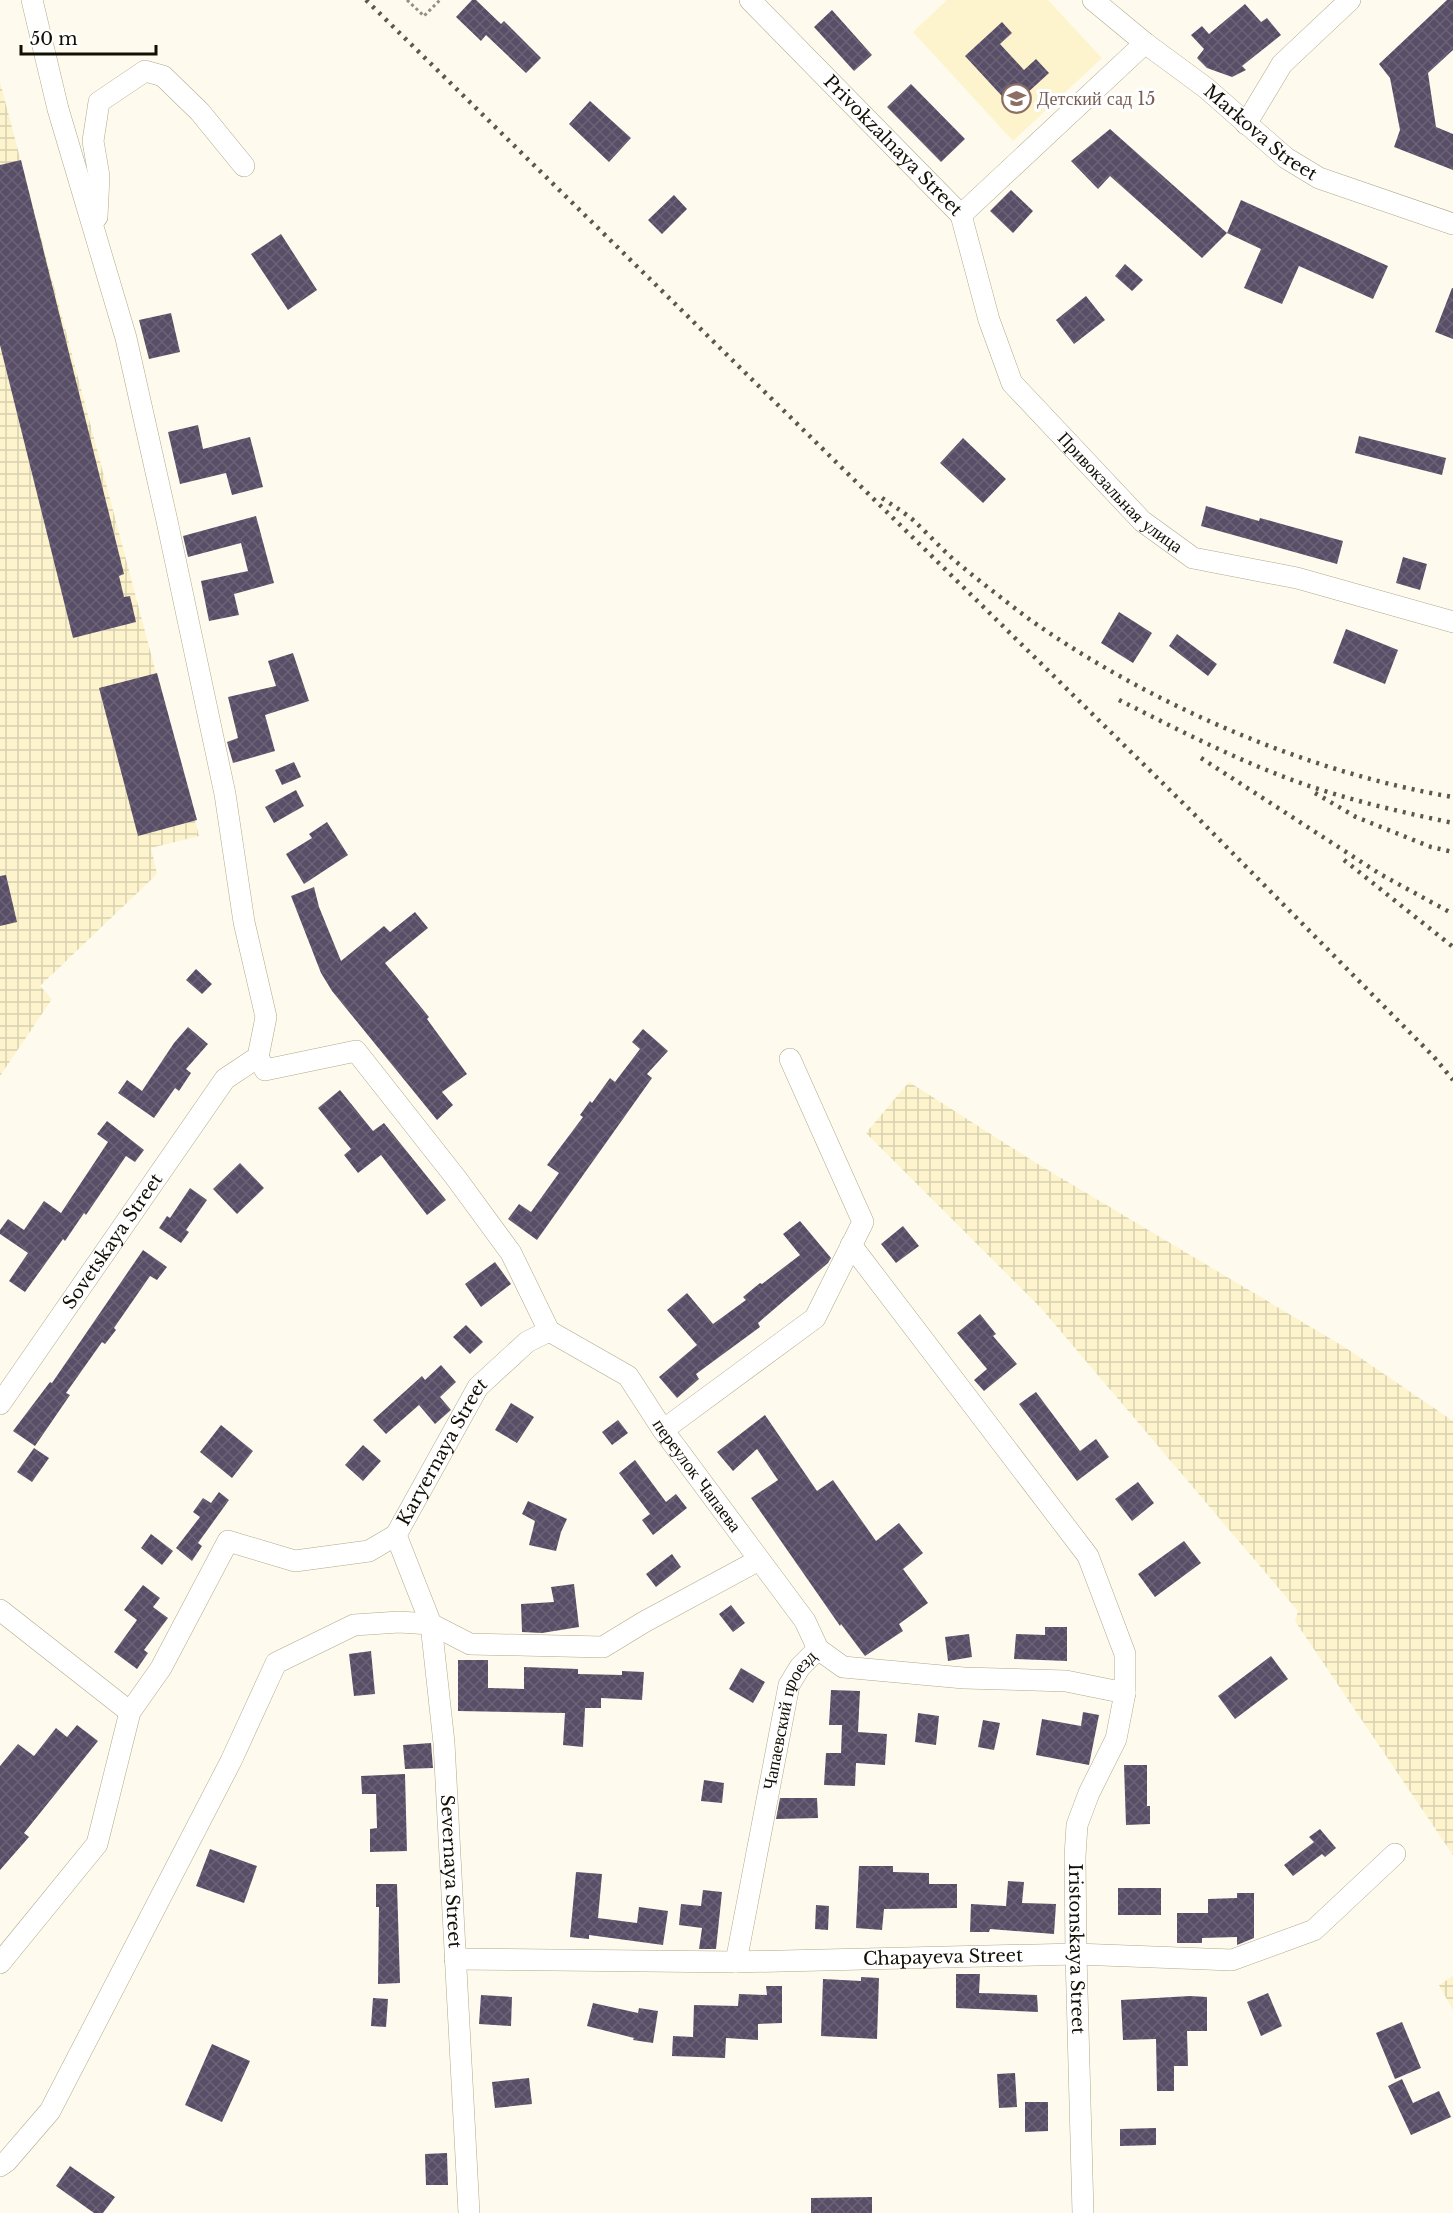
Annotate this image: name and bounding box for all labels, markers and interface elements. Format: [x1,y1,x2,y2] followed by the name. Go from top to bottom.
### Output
[21,18,156,56] scale bar
[30,28,78,50] text: 50 m
[819,70,967,221] street label: Privokzalnaya Street
[1199,80,1321,185] street label: Markova Street
[1000,83,1032,115] school or university icon: Детский сад 15
[1037,88,1156,110] place label: Детский сад 15
[1053,427,1187,558] street label: Привокзальная улица
[58,1169,167,1313] street label: Sovetskaya Street
[392,1373,492,1529] street label: Karyernaya Street
[648,1415,746,1537] street label: переулок Чапаева
[758,1646,821,1792] street label: Чапаевский проезд
[436,1794,466,1949] street label: Severnaya Street
[1064,1863,1089,2035] street label: Iristonskaya Street
[863,1944,1023,1970] street label: Chapayeva Street

